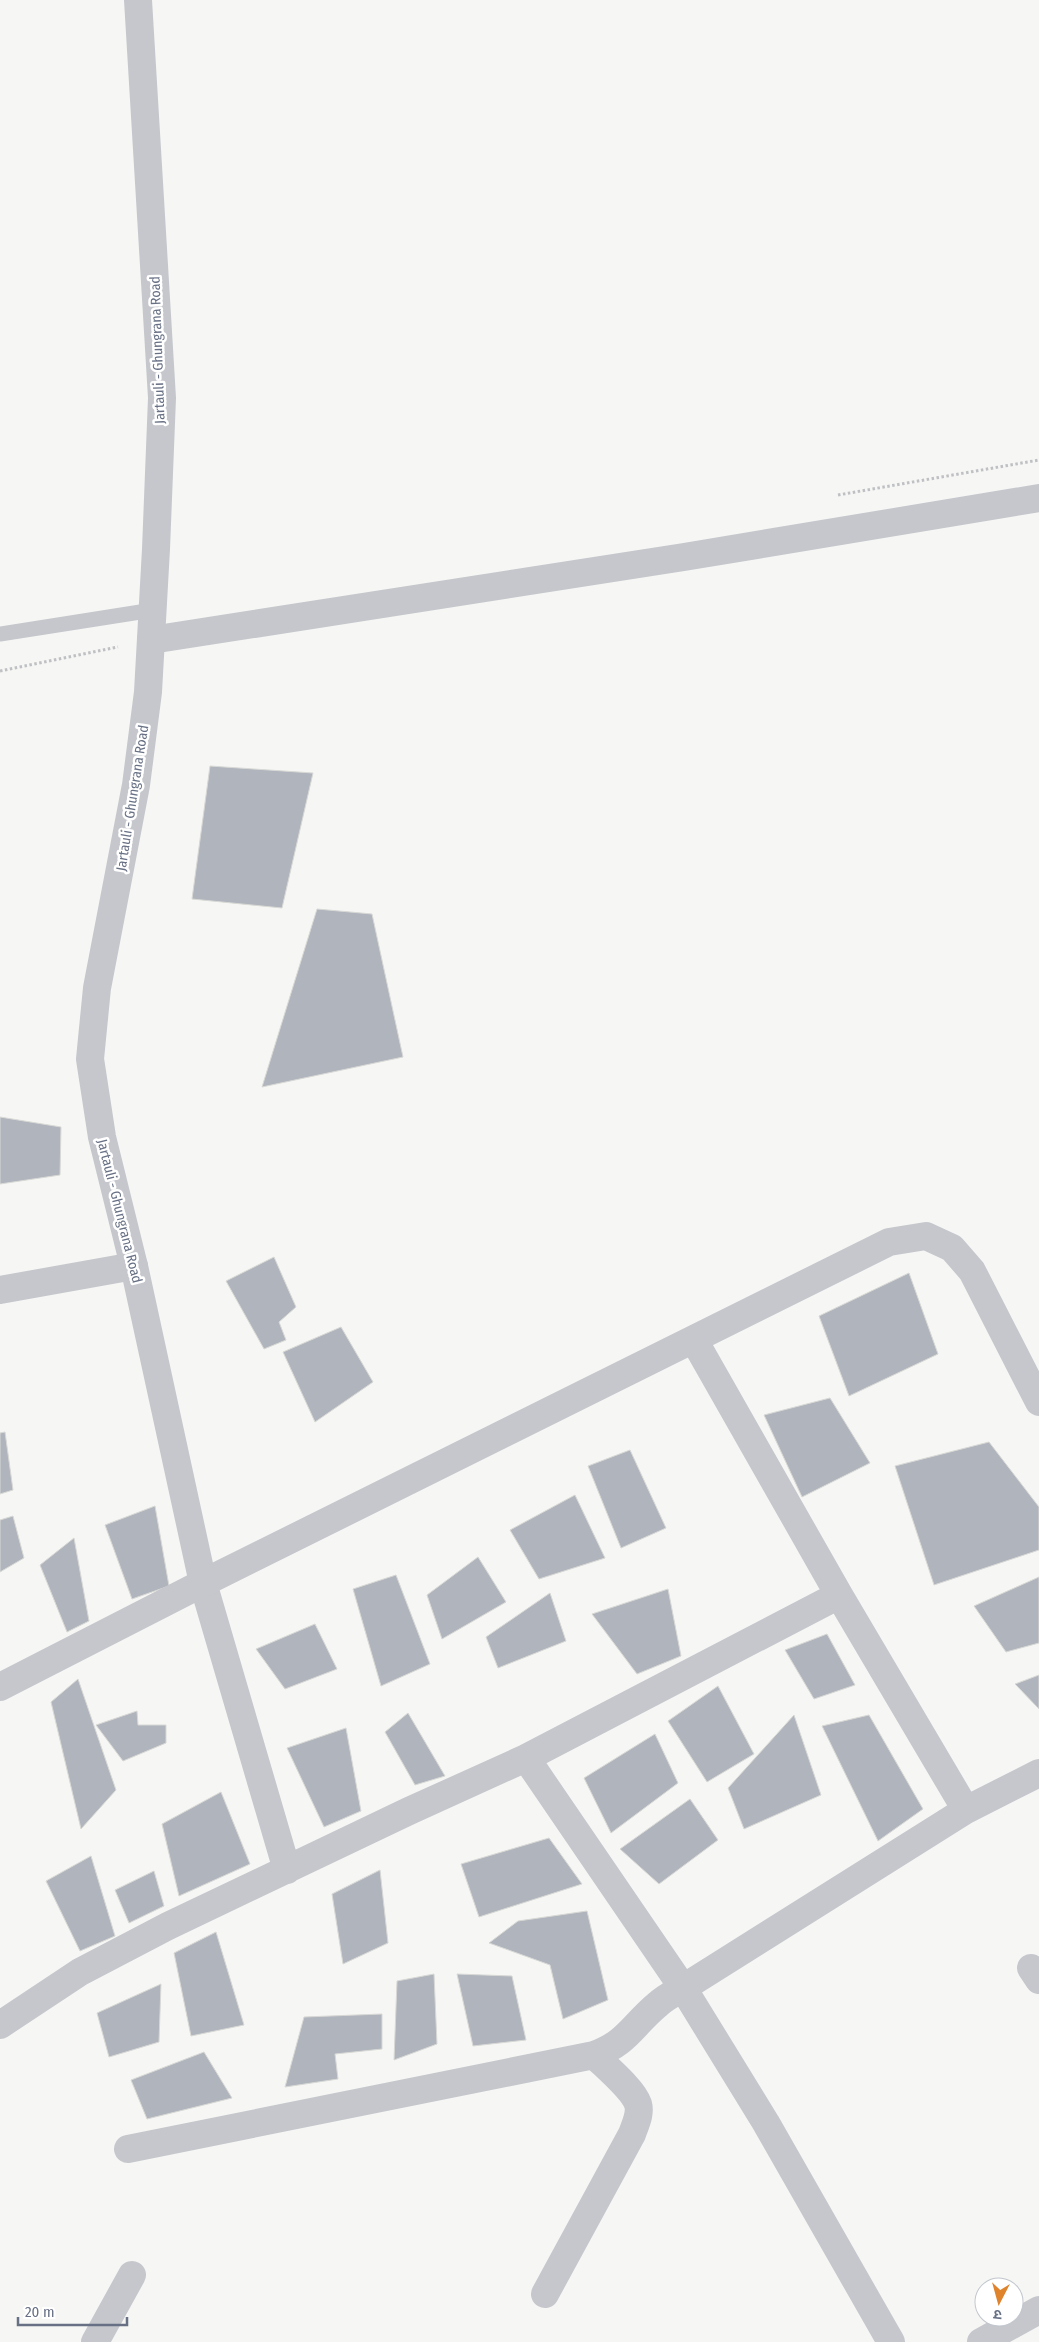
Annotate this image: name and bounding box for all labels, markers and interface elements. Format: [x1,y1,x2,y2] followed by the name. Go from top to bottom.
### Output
[146,276,169,424] street label: Jartauli - Ghungrana Road
[113,724,152,872] street label: Jartauli - Ghungrana Road
[93,1137,146,1285] street label: Jartauli - Ghungrana Road
[974,2277,1024,2327] north arrow
[18,2294,126,2326] scale bar
[25,2303,55,2321] text: 20 m
[992,2305,1003,2323] text: उ

